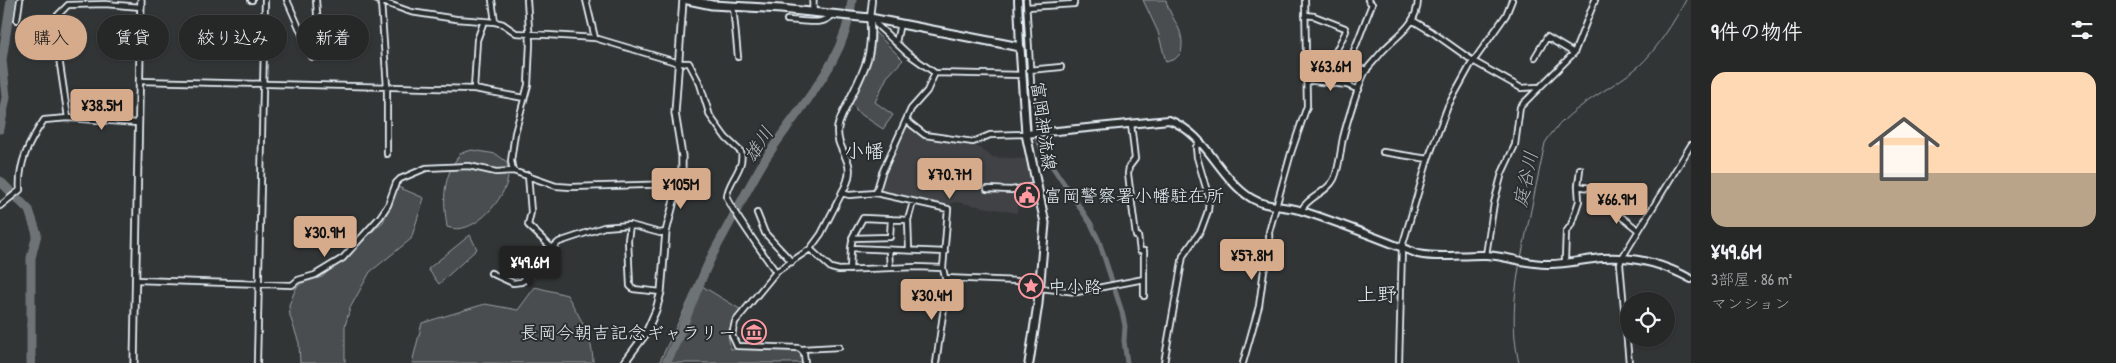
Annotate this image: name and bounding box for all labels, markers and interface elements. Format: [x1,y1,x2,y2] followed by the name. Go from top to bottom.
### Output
[15,15,87,60] chip: 購入
[97,15,169,60] chip: 賃貸
[179,15,287,60] chip: 絞り込み
[297,15,369,60] chip: 新着
[2068,16,2096,44] icon: filters
[1711,17,1803,46] text: 9件の物件
[1290,49,1372,92] pin: ¥63.6M
[1311,55,1351,77] text: ¥63.6M
[1025,80,1063,172] street label: 富岡神流線
[61,88,143,131] pin: ¥38.5M
[81,94,123,116] text: ¥38.5M
[1859,104,1949,194] icon: home
[737,121,779,167] water label: 雄川
[844,137,884,164] district label: 小幡
[1506,148,1544,210] water label: 庭谷川
[909,158,991,200] pin: ¥70.7M
[928,163,972,185] text: ¥70.7M
[646,168,716,210] pin: ¥105M
[663,173,699,195] text: ¥105M
[1014,182,1040,208] public building icon: 富岡警察署小幡駐在所
[1576,182,1658,225] pin: ¥66.9M
[1044,183,1224,208] place label: 富岡警察署小幡駐在所
[1597,188,1637,210] text: ¥66.9M
[284,216,366,258] pin: ¥30.9M
[305,221,345,243] text: ¥30.9M
[1711,237,1762,266] text: ¥49.6M
[1211,238,1293,281] pin: ¥57.8M
[1231,244,1273,266] text: ¥57.8M
[489,246,571,288] pin: ¥49.6M
[511,251,549,273] text: ¥49.6M
[1711,268,1792,290] text: 3部屋 · 86 m²
[1018,273,1044,299] place icon: 中小路
[1048,274,1102,299] place label: 中小路
[891,278,973,321] pin: ¥30.4M
[1357,280,1397,307] district label: 上野
[912,284,952,306] text: ¥30.4M
[1620,292,1675,347] map controls
[1620,292,1675,347] button: locate
[1711,292,1790,314] text: マンション
[741,319,767,345] museum icon: 長岡今朝吉記念ギャラリー
[520,320,736,345] place label: 長岡今朝吉記念ギャラリー

